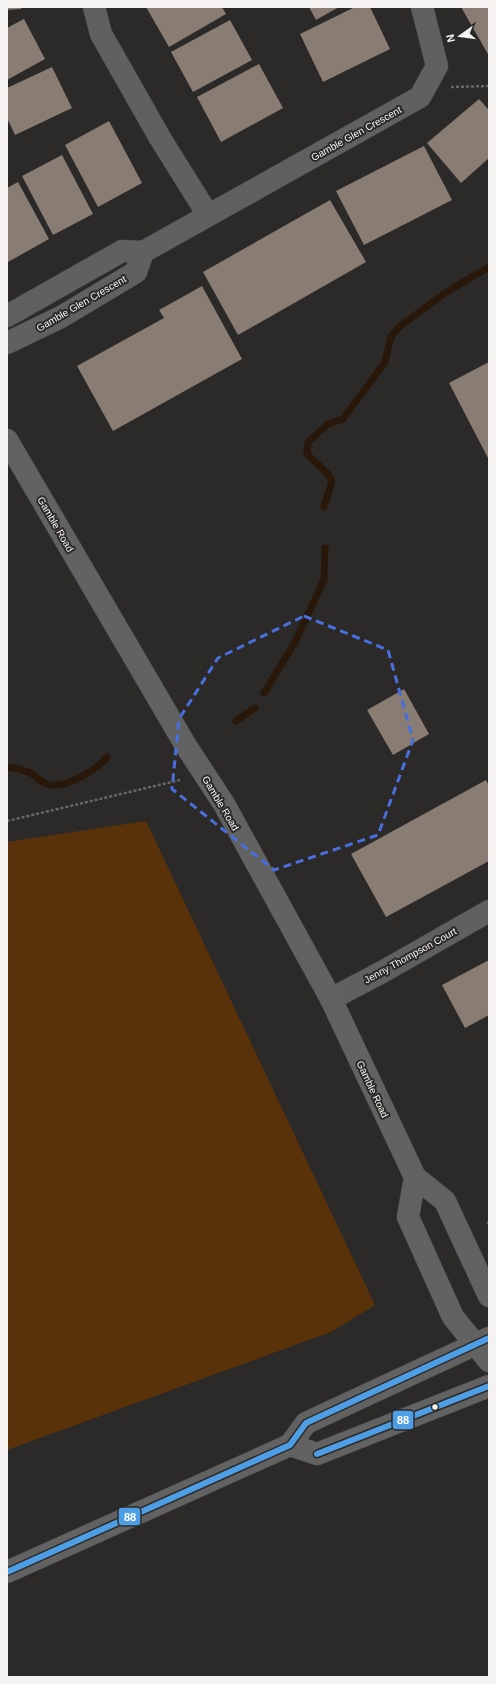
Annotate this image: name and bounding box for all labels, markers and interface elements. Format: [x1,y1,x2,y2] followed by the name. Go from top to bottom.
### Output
[440,16,480,56] north arrow
[444,33,457,44] text: N
[309,104,404,163] street label: Gamble Glen Crescent
[34,273,128,334] street label: Gamble Glen Crescent
[35,495,76,554] street label: Gamble Road
[200,774,241,833] street label: Gamble Road
[362,925,458,985] street label: Jenny Thompson Court
[355,1059,391,1119] street label: Gamble Road
[430,1402,440,1412] unlabelled marker
[392,1410,414,1430] line badge: 88
[397,1414,409,1426] text: 88
[118,1507,141,1526] line badge: 88
[124,1511,136,1523] text: 88

